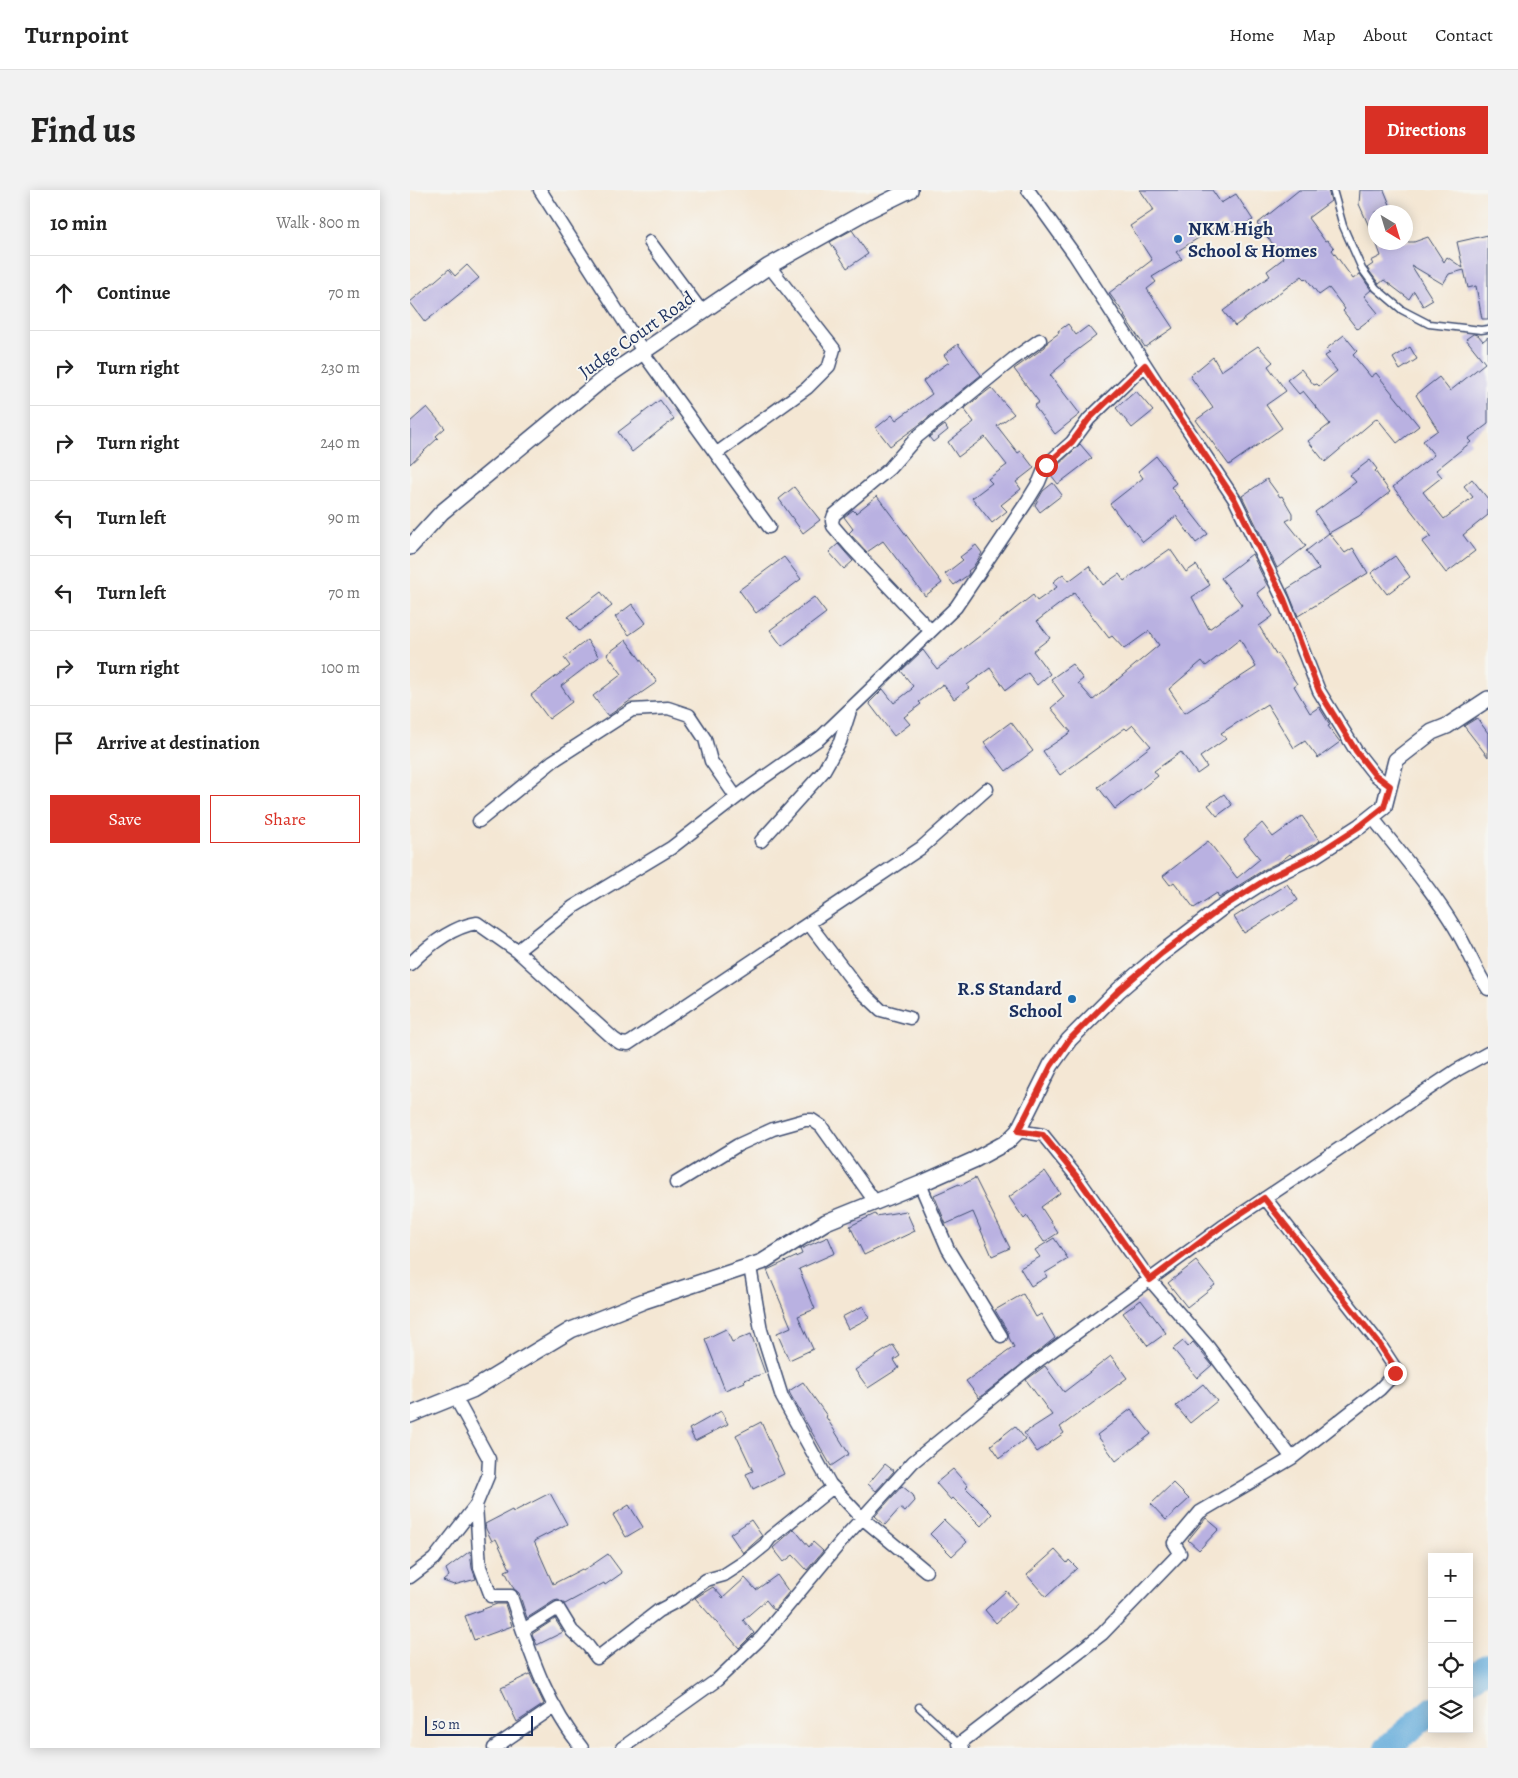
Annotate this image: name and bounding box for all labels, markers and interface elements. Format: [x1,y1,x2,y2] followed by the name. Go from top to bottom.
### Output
[25,19,129,51] text: Turnpoint
[1229,23,1274,47] text: Home
[1302,23,1335,47] text: Map
[1363,23,1407,47] text: About
[1435,23,1493,47] text: Contact
[30,106,136,154] text: Find us
[1365,106,1488,154] button: Directions
[1368,205,1413,250] north arrow
[50,209,107,237] text: 10 min
[276,212,360,234] text: Walk · 800 m
[1188,216,1318,264] place label: NKM High School & Homes
[1172,233,1184,245] marker: NKM High School & Homes
[50,279,78,307] icon: ahead
[97,280,171,306] text: Continue
[328,282,360,304] text: 70 m
[573,285,700,384] street label: Judge Court Road
[50,354,78,382] icon: right
[97,355,179,381] text: Turn right
[321,357,360,379] text: 230 m
[50,429,78,457] icon: right
[97,430,179,456] text: Turn right
[320,432,360,454] text: 240 m
[1035,454,1058,477] route start
[50,504,78,532] icon: left
[97,505,166,531] text: Turn left
[328,507,360,529] text: 90 m
[50,579,78,607] icon: left
[97,580,166,606] text: Turn left
[328,582,360,604] text: 70 m
[50,654,78,682] icon: right
[97,655,179,681] text: Turn right
[321,657,360,679] text: 100 m
[50,729,78,757] icon: arrive
[97,730,260,756] text: Arrive at destination
[50,795,200,843] button: Save
[210,795,360,843] button: Share
[957,976,1063,1024] place label: R.S Standard School
[1066,993,1078,1005] marker: R.S Standard School
[1384,1362,1407,1385] route end
[1428,1553,1473,1733] map controls
[1428,1553,1473,1598] button: +
[1428,1598,1473,1643] button: −
[1428,1643,1473,1688] button: locate
[1428,1688,1473,1733] button: layers
[425,1713,532,1736] scale bar
[432,1715,460,1734] text: 50 m

